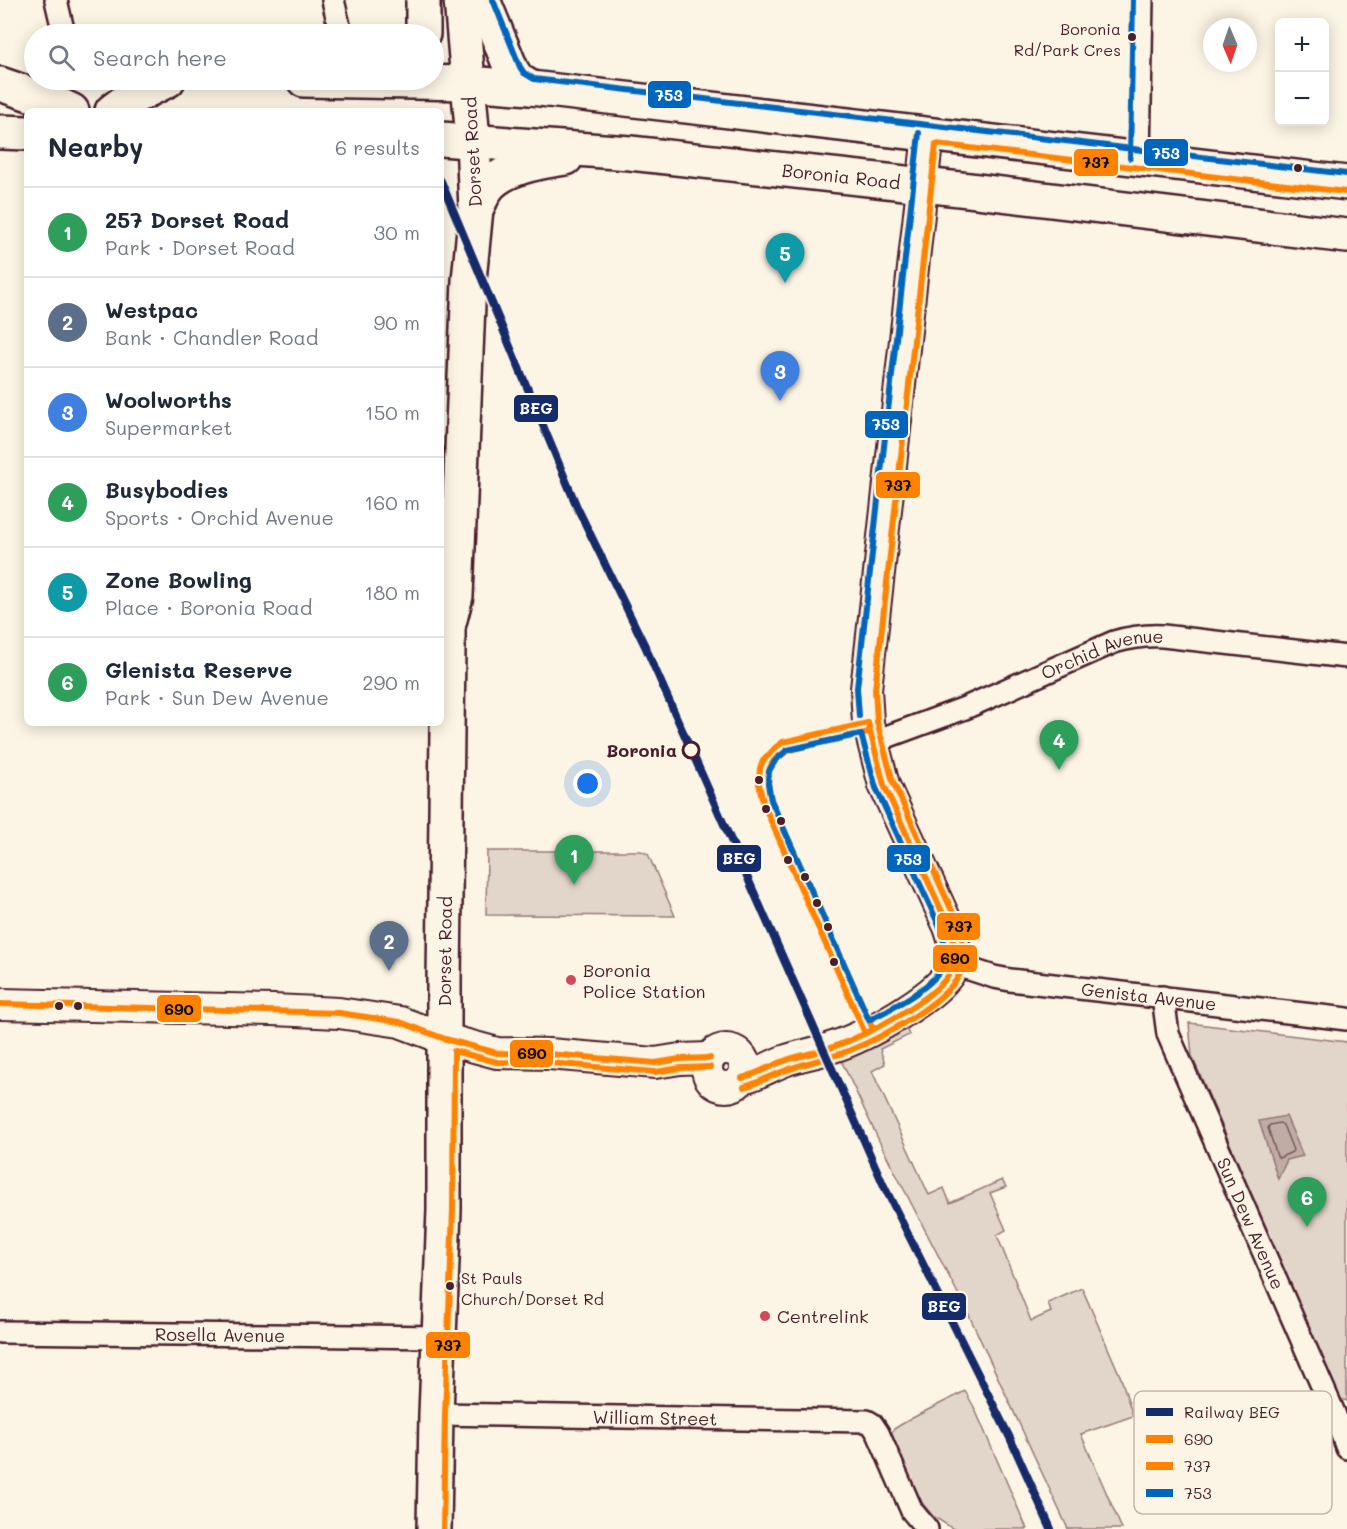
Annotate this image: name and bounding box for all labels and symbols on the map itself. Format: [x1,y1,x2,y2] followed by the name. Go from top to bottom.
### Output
[1014,18,1121,60] place label: Boronia Rd/Park Cres
[1203,18,1257,72] north arrow
[1126,31,1138,43] marker: Boronia Rd/Park Cres
[647,80,692,109] line badge: 753
[655,84,683,105] text: 753
[457,96,487,208] street label: Dorset Road
[1143,138,1189,167] line badge: 753
[1152,142,1180,163] text: 753
[1073,148,1119,177] line badge: 737
[1082,151,1110,172] text: 737
[781,158,902,194] street label: Boronia Road
[1292,162,1304,174] unlabelled marker
[766,234,804,283] pin: 5
[760,352,800,401] pin: 3
[513,394,559,423] line badge: BEG
[519,397,553,418] text: BEG
[864,410,909,439] line badge: 753
[872,413,900,434] text: 753
[875,471,921,499] line badge: 737
[884,474,912,495] text: 737
[1037,624,1164,685] street label: Orchid Avenue
[1040,720,1078,770] pin: 4
[606,738,677,762] place label: Boronia
[682,741,700,759] marker: Boronia
[573,769,602,798] your location
[753,774,765,786] unlabelled marker
[760,803,772,815] unlabelled marker
[775,815,787,827] unlabelled marker
[554,836,594,885] pin: 1
[716,844,762,873] line badge: BEG
[886,844,931,873] line badge: 753
[722,847,756,868] text: BEG
[894,848,922,869] text: 753
[782,854,794,866] unlabelled marker
[799,871,811,883] unlabelled marker
[432,896,457,1006] street label: Dorset Road
[811,897,823,909] unlabelled marker
[936,912,981,941] line badge: 737
[945,915,973,936] text: 737
[822,921,834,933] unlabelled marker
[370,922,408,971] pin: 2
[932,944,978,973] line badge: 690
[940,947,970,968] text: 690
[828,956,840,968] unlabelled marker
[583,958,706,1003] place label: Boronia Police Station
[564,973,578,987] marker: Boronia Police Station
[1080,976,1218,1016] street label: Genista Avenue
[156,994,202,1023] line badge: 690
[164,998,194,1019] text: 690
[53,1000,65,1012] unlabelled marker
[72,1000,84,1012] unlabelled marker
[509,1039,554,1068] line badge: 690
[517,1042,547,1063] text: 690
[1212,1154,1290,1293] street label: Sun Dew Avenue
[1288,1178,1326,1227] pin: 6
[461,1267,604,1309] place label: St Pauls Church/Dorset Rd
[444,1280,456,1292] marker: St Pauls Church/Dorset Rd
[921,1292,967,1321] line badge: BEG
[927,1295,961,1316] text: BEG
[777,1304,869,1328] place label: Centrelink
[758,1309,772,1323] marker: Centrelink
[155,1322,285,1347] street label: Rosella Avenue
[425,1331,471,1359] line badge: 737
[434,1334,462,1355] text: 737
[1134,1391,1332,1514] legend
[1184,1401,1280,1422] text: Railway BEG
[592,1405,717,1431] street label: William Street
[1184,1428,1213,1449] text: 690
[1184,1455,1211,1476] text: 737
[1184,1482,1212,1503] text: 753

